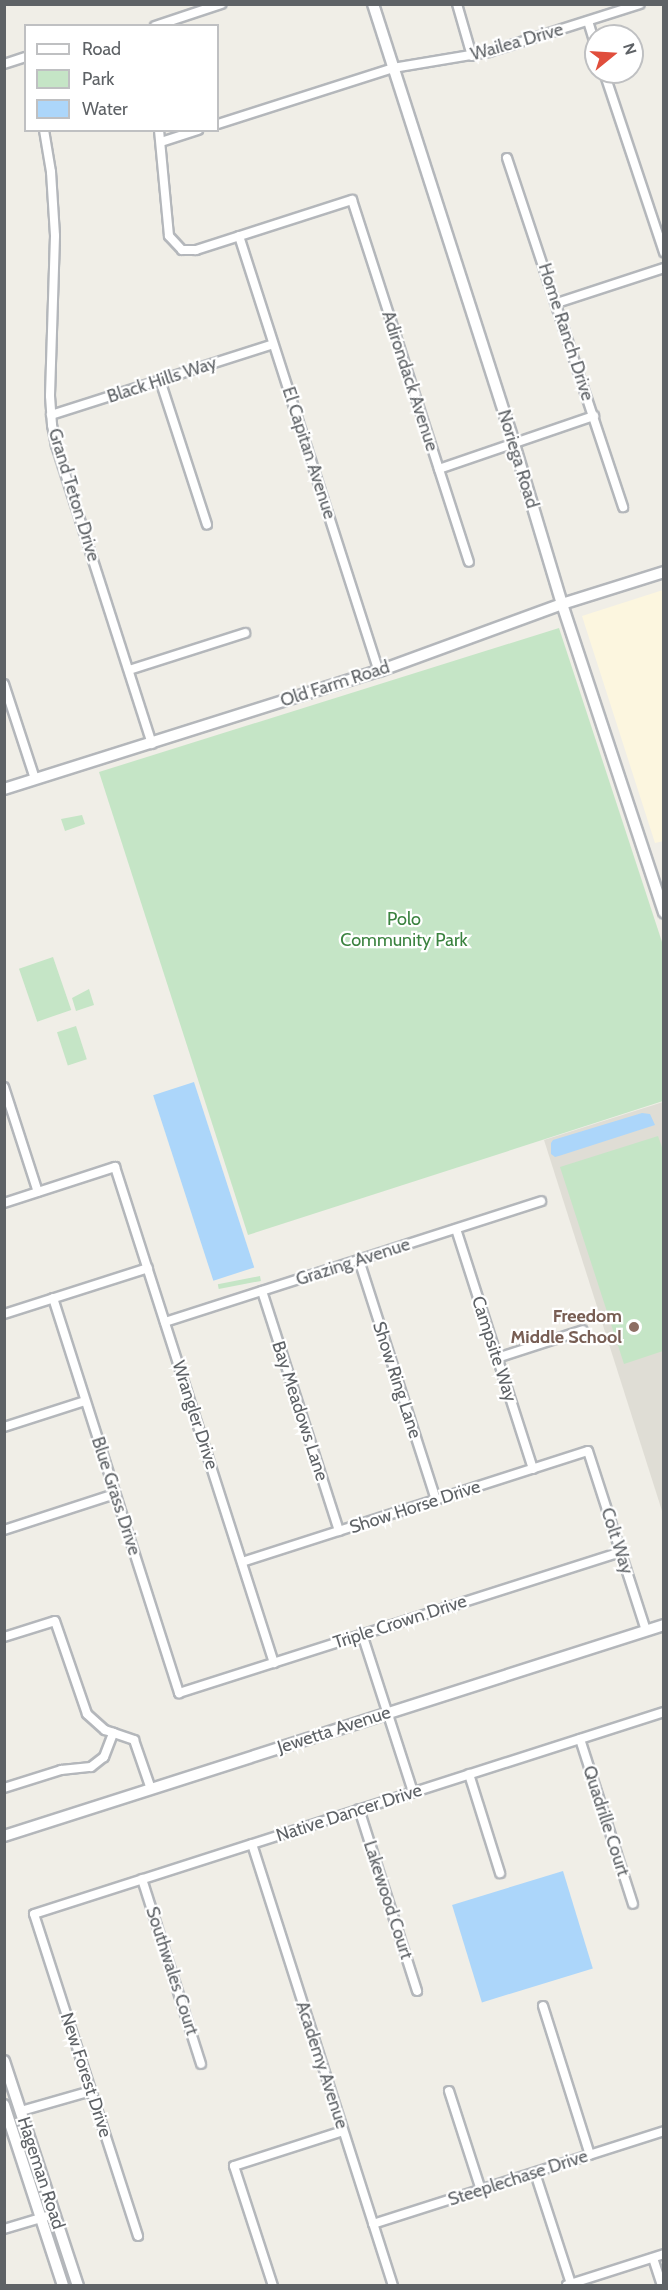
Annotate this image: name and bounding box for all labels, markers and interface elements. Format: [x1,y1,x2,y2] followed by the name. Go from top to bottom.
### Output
[468,18,566,66] street label: Wailea Drive
[24,24,219,132] legend
[584,24,644,84] north arrow
[82,38,121,60] text: Road
[619,41,640,57] text: N
[82,68,114,90] text: Park
[82,98,128,120] text: Water
[534,261,598,403] street label: Home Ranch Drive
[377,308,443,454] street label: Adirondack Avenue
[105,352,219,408] street label: Black Hills Way
[277,384,341,522] street label: El Capitan Avenue
[493,407,543,511] street label: Noriega Road
[43,426,105,564] street label: Grand Teton Drive
[278,656,392,712] street label: Old Farm Road
[340,909,468,952] park label: Polo Community Park
[293,1233,413,1291] street label: Grazing Avenue
[467,1293,521,1405] street label: Campsite Way
[511,1306,622,1348] place label: Freedom Middle School
[368,1319,426,1441] street label: Show Ring Lane
[627,1320,641,1334] marker: Freedom Middle School
[267,1338,333,1484] street label: Bay Meadows Lane
[167,1358,223,1472] street label: Wrangler Drive
[87,1434,145,1558] street label: Blue Grass Drive
[347,1476,483,1538] street label: Show Horse Drive
[596,1505,638,1577] street label: Colt Way
[331,1590,469,1654] street label: Triple Crown Drive
[275,1702,393,1758] street label: Jewetta Avenue
[578,1763,634,1879] street label: Quadrille Court
[273,1779,425,1847] street label: Native Dancer Drive
[359,1838,417,1962] street label: Lakewood Court
[141,1904,203,2038] street label: Southwales Court
[291,1999,353,2131] street label: Academy Avenue
[56,2010,116,2140] street label: New Forest Drive
[13,2114,69,2232] street label: Hageman Road
[445,2145,591,2211] street label: Steeplechase Drive

